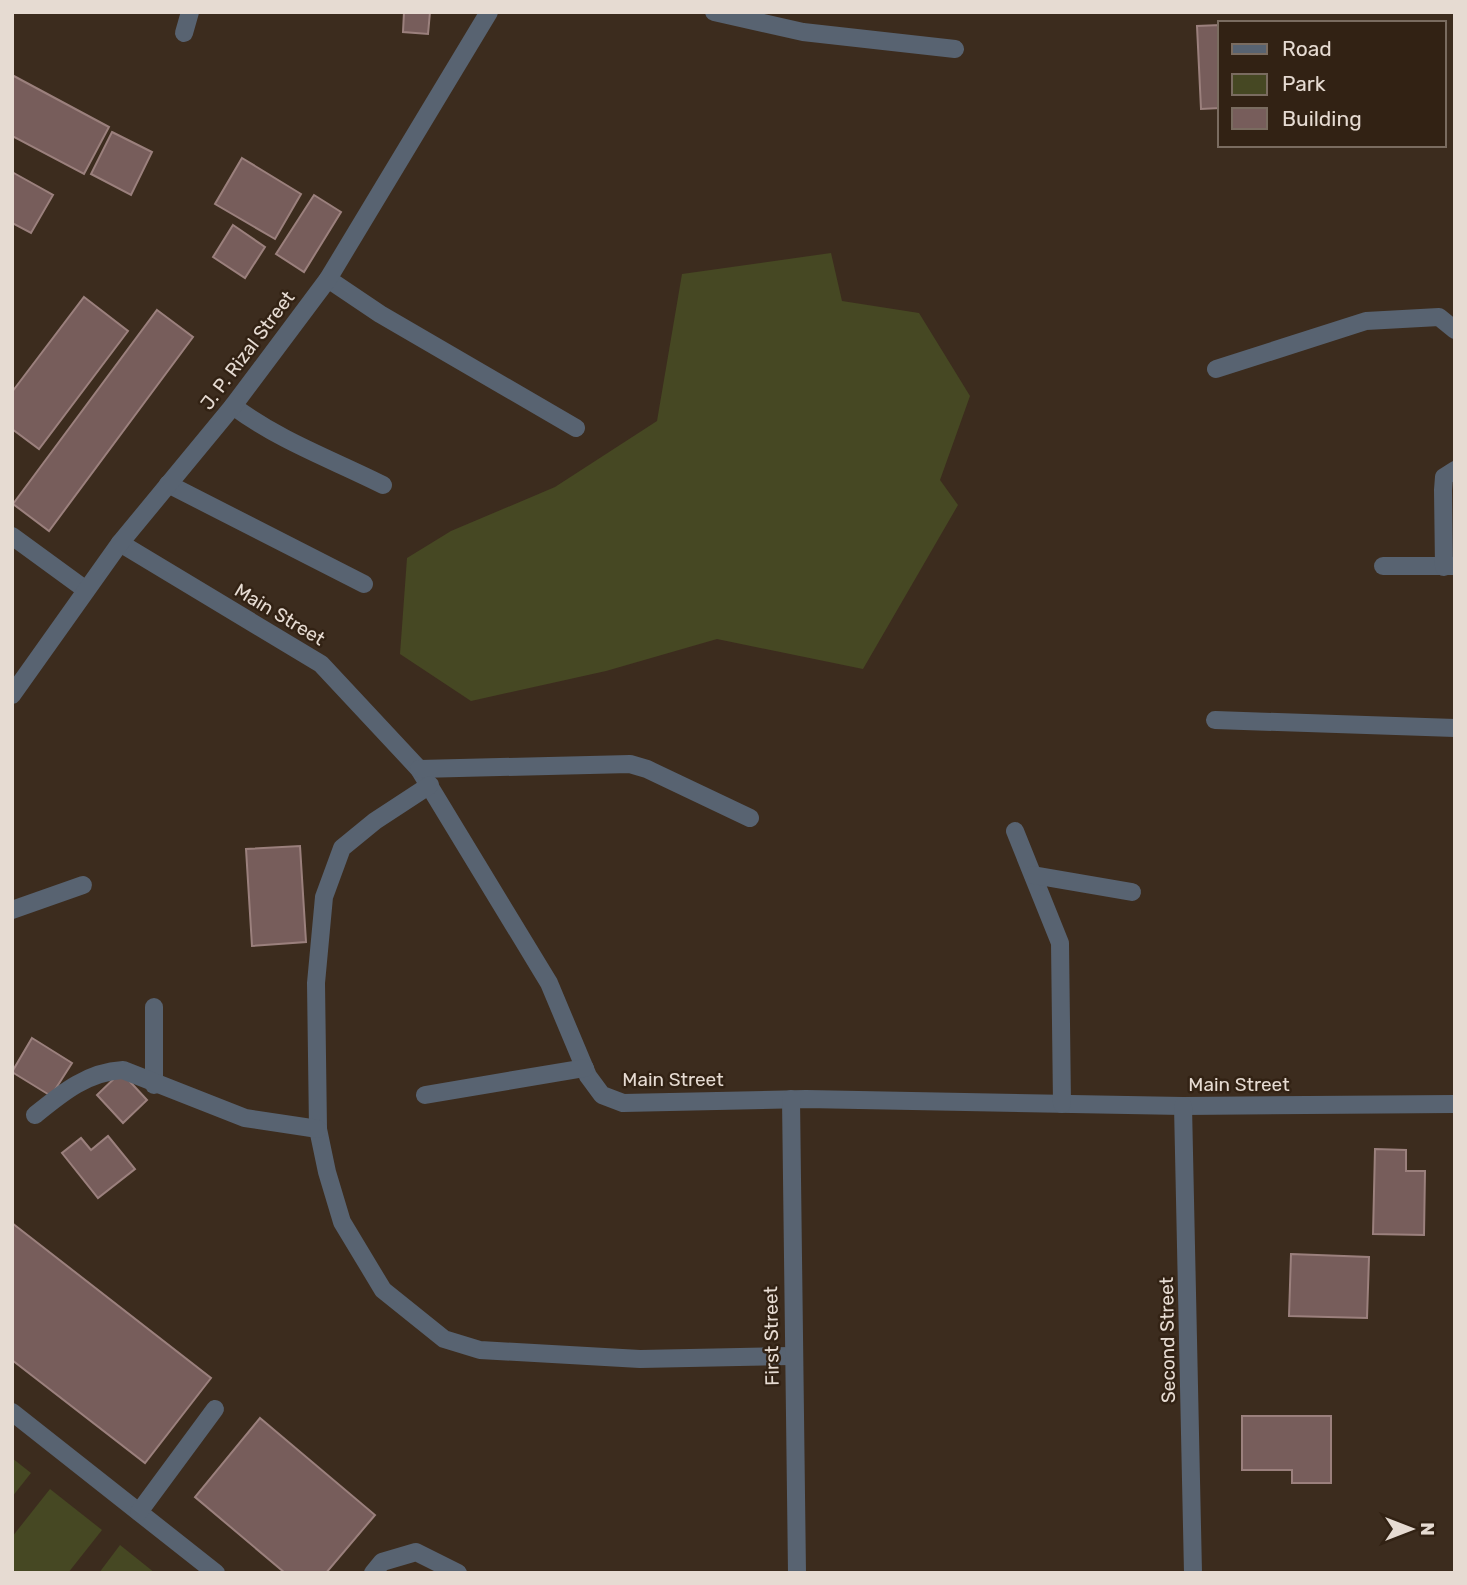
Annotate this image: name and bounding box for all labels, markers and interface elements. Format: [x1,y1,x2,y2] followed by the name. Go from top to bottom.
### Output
[1218,21,1446,147] legend
[1282,36,1332,61] text: Road
[1282,71,1326,96] text: Park
[1282,106,1362,131] text: Building
[195,286,300,414] street label: J. P. Rizal Street
[230,578,330,651] street label: Main Street
[622,1068,724,1091] street label: Main Street
[1188,1073,1290,1096] street label: Main Street
[1155,1276,1180,1403] street label: Second Street
[759,1285,784,1386] street label: First Street
[1376,1494,1446,1564] north arrow
[1416,1522,1439,1536] text: N

